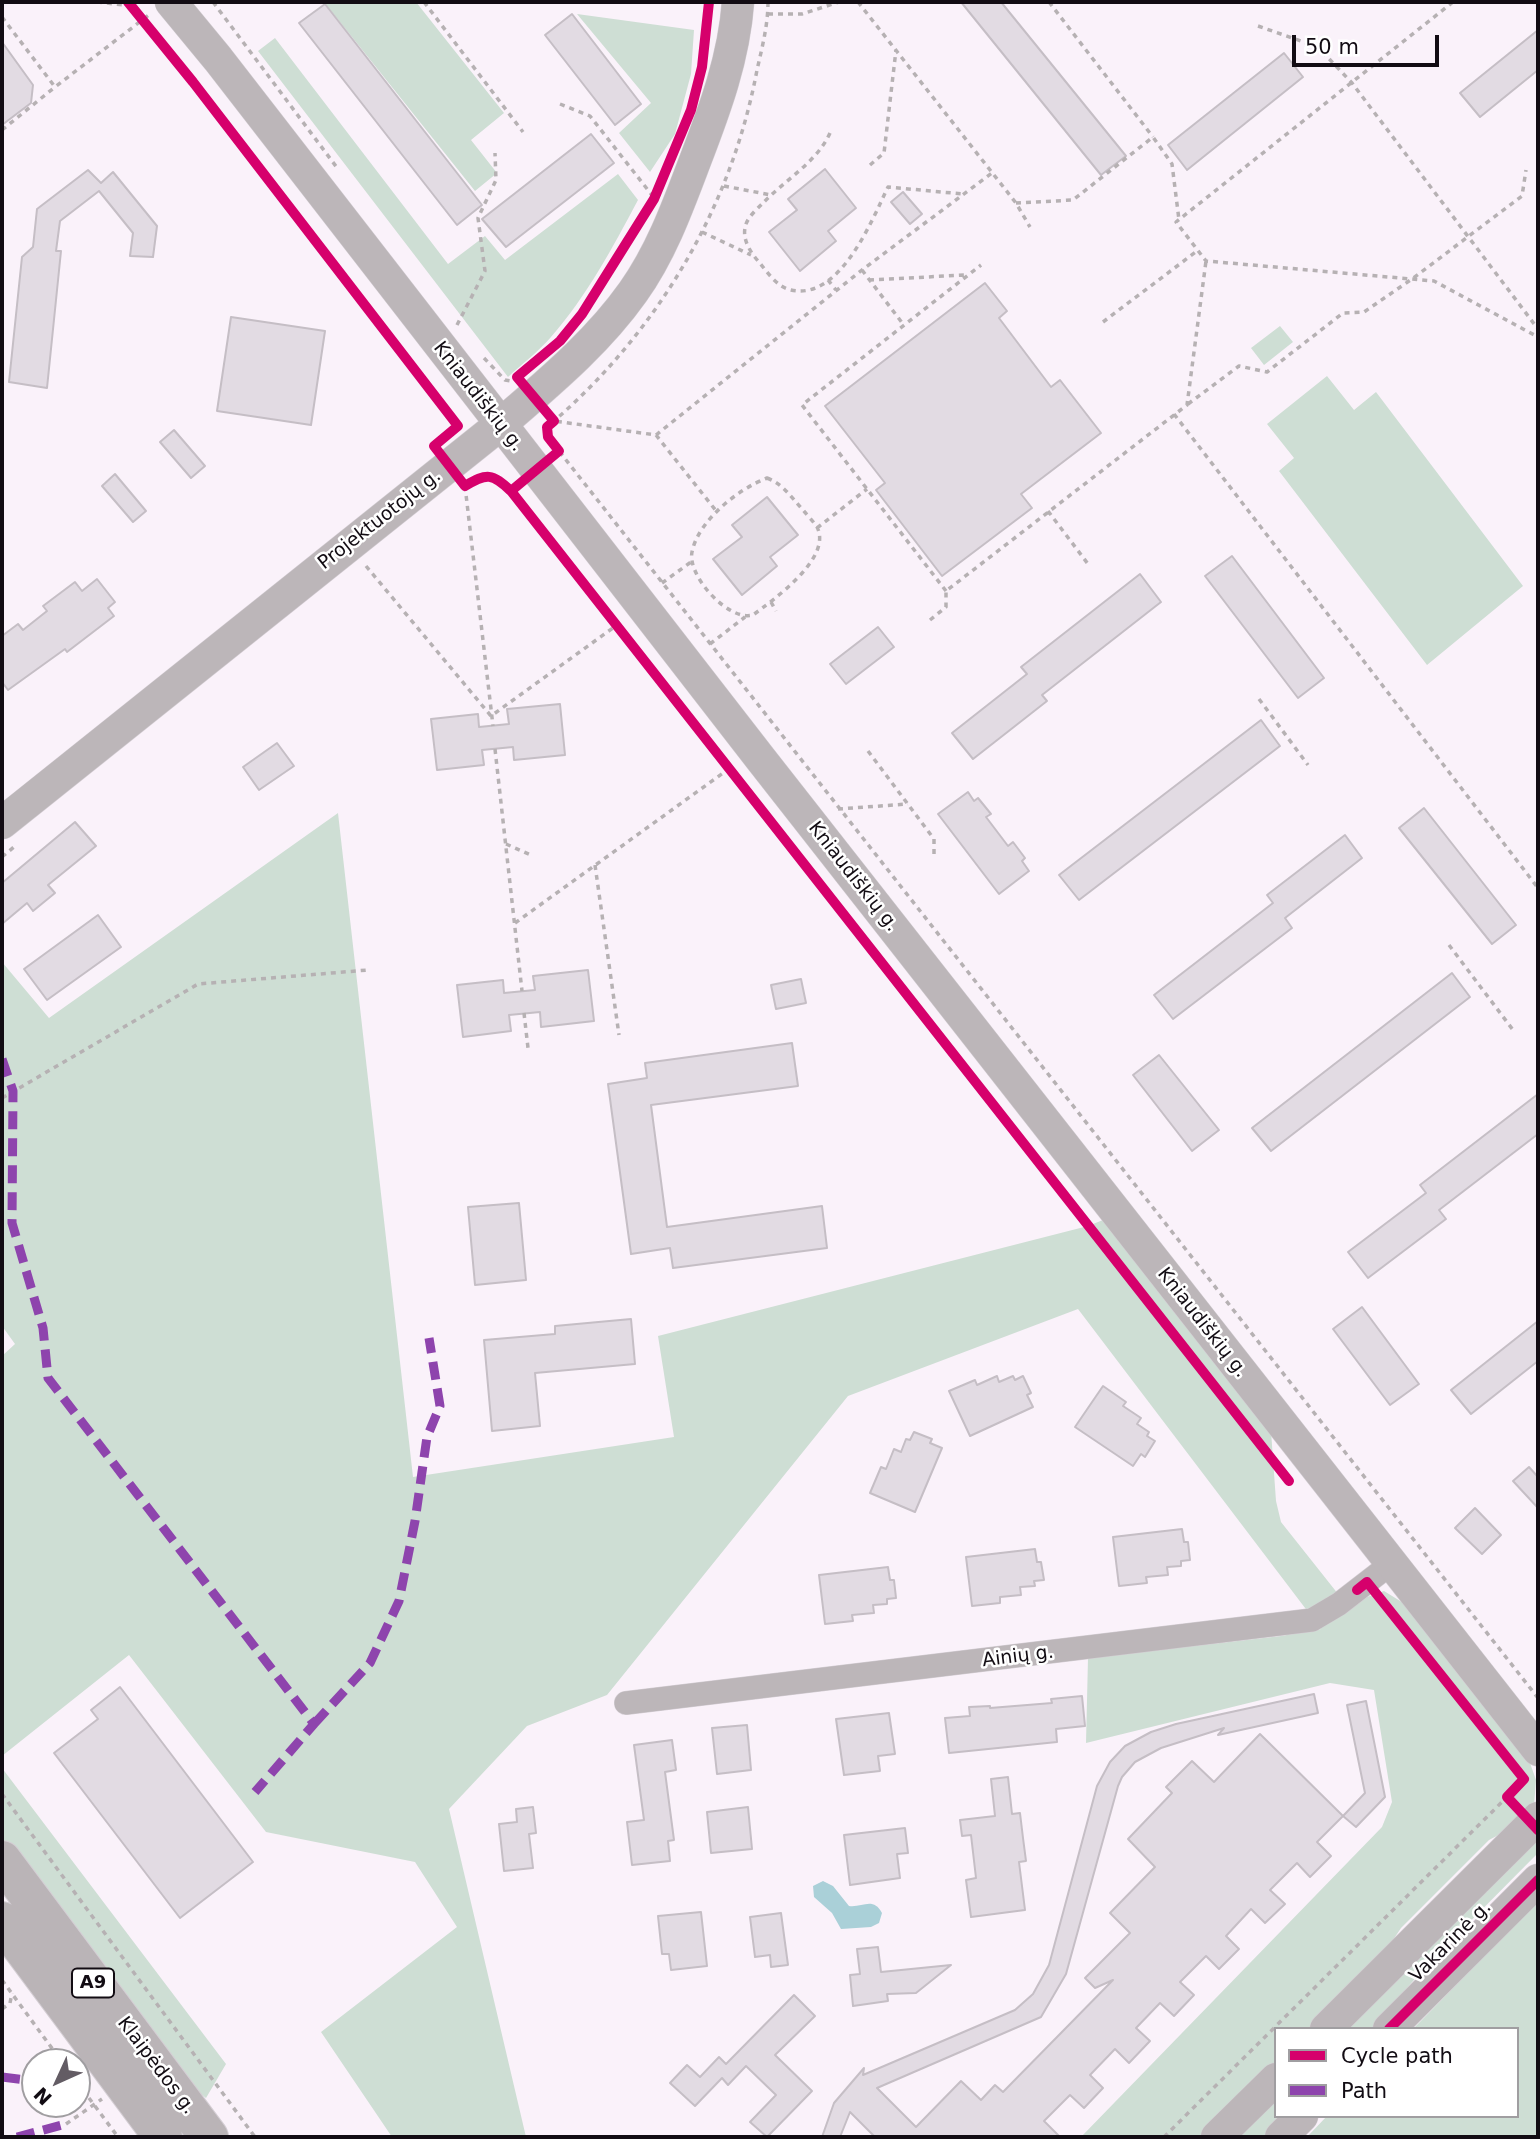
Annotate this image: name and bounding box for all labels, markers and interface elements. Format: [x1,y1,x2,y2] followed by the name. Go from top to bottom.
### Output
[1295,21,1442,65] scale bar
[1305,35,1359,59] text: 50 m
[428,338,528,456] street label: Kniaudiškių g.
[314,465,446,575] street label: Projektuotojų g.
[803,818,903,936] street label: Kniaudiškių g.
[1152,1264,1252,1382] street label: Kniaudiškių g.
[981,1641,1055,1673] street label: Ainių g.
[1405,1896,1497,1988] street label: Vakarinė g.
[72,1968,114,1997] road number: A9
[112,2013,200,2119] street label: Klaipėdos g.
[1274,2027,1519,2118] legend
[1341,2044,1453,2068] text: Cycle path
[21,2048,91,2118] north arrow
[1341,2079,1387,2103] text: Path
[29,2083,56,2110] text: N

